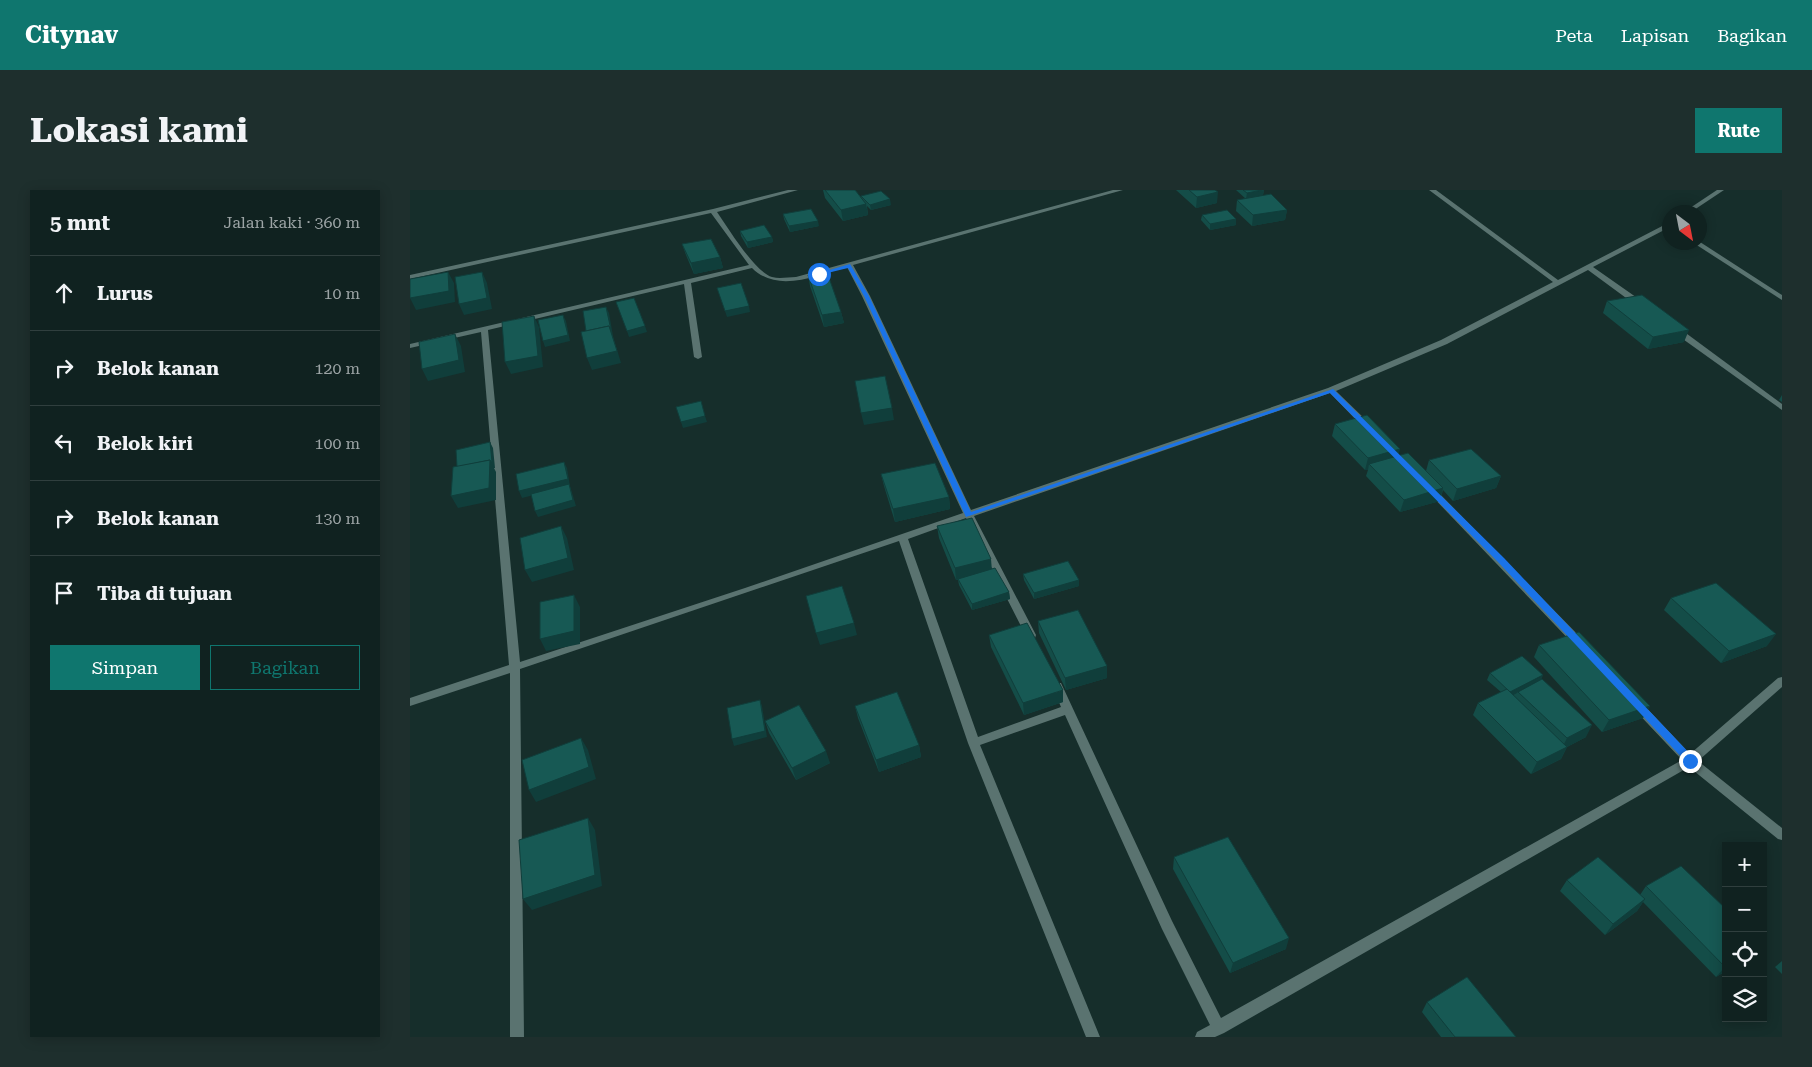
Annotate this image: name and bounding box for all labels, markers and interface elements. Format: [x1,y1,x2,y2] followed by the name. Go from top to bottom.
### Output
[25,21,118,49] text: Citynav
[1555,25,1593,46] text: Peta
[1621,25,1689,46] text: Lapisan
[1717,25,1787,46] text: Bagikan
[1695,108,1782,153] button: Rute
[30,110,248,151] text: Lokasi kami
[1662,205,1707,250] north arrow
[50,211,110,235] text: 5 mnt
[224,213,360,232] text: Jalan kaki · 360 m
[808,263,831,286] route start
[50,279,78,307] icon: ahead
[97,282,153,305] text: Lurus
[323,284,360,303] text: 10 m
[50,354,78,382] icon: right
[97,357,219,380] text: Belok kanan
[314,359,360,378] text: 120 m
[50,429,78,457] icon: left
[97,432,193,455] text: Belok kiri
[314,434,360,453] text: 100 m
[50,504,78,532] icon: right
[97,507,219,530] text: Belok kanan
[314,509,360,528] text: 130 m
[50,579,78,607] icon: arrive
[97,582,232,605] text: Tiba di tujuan
[50,645,200,690] button: Simpan
[210,645,360,690] button: Bagikan
[1679,750,1702,773] route end
[1722,842,1767,1022] map controls
[1722,842,1767,887] button: +
[1722,887,1767,932] button: −
[1722,932,1767,977] button: locate
[1722,977,1767,1022] button: layers

